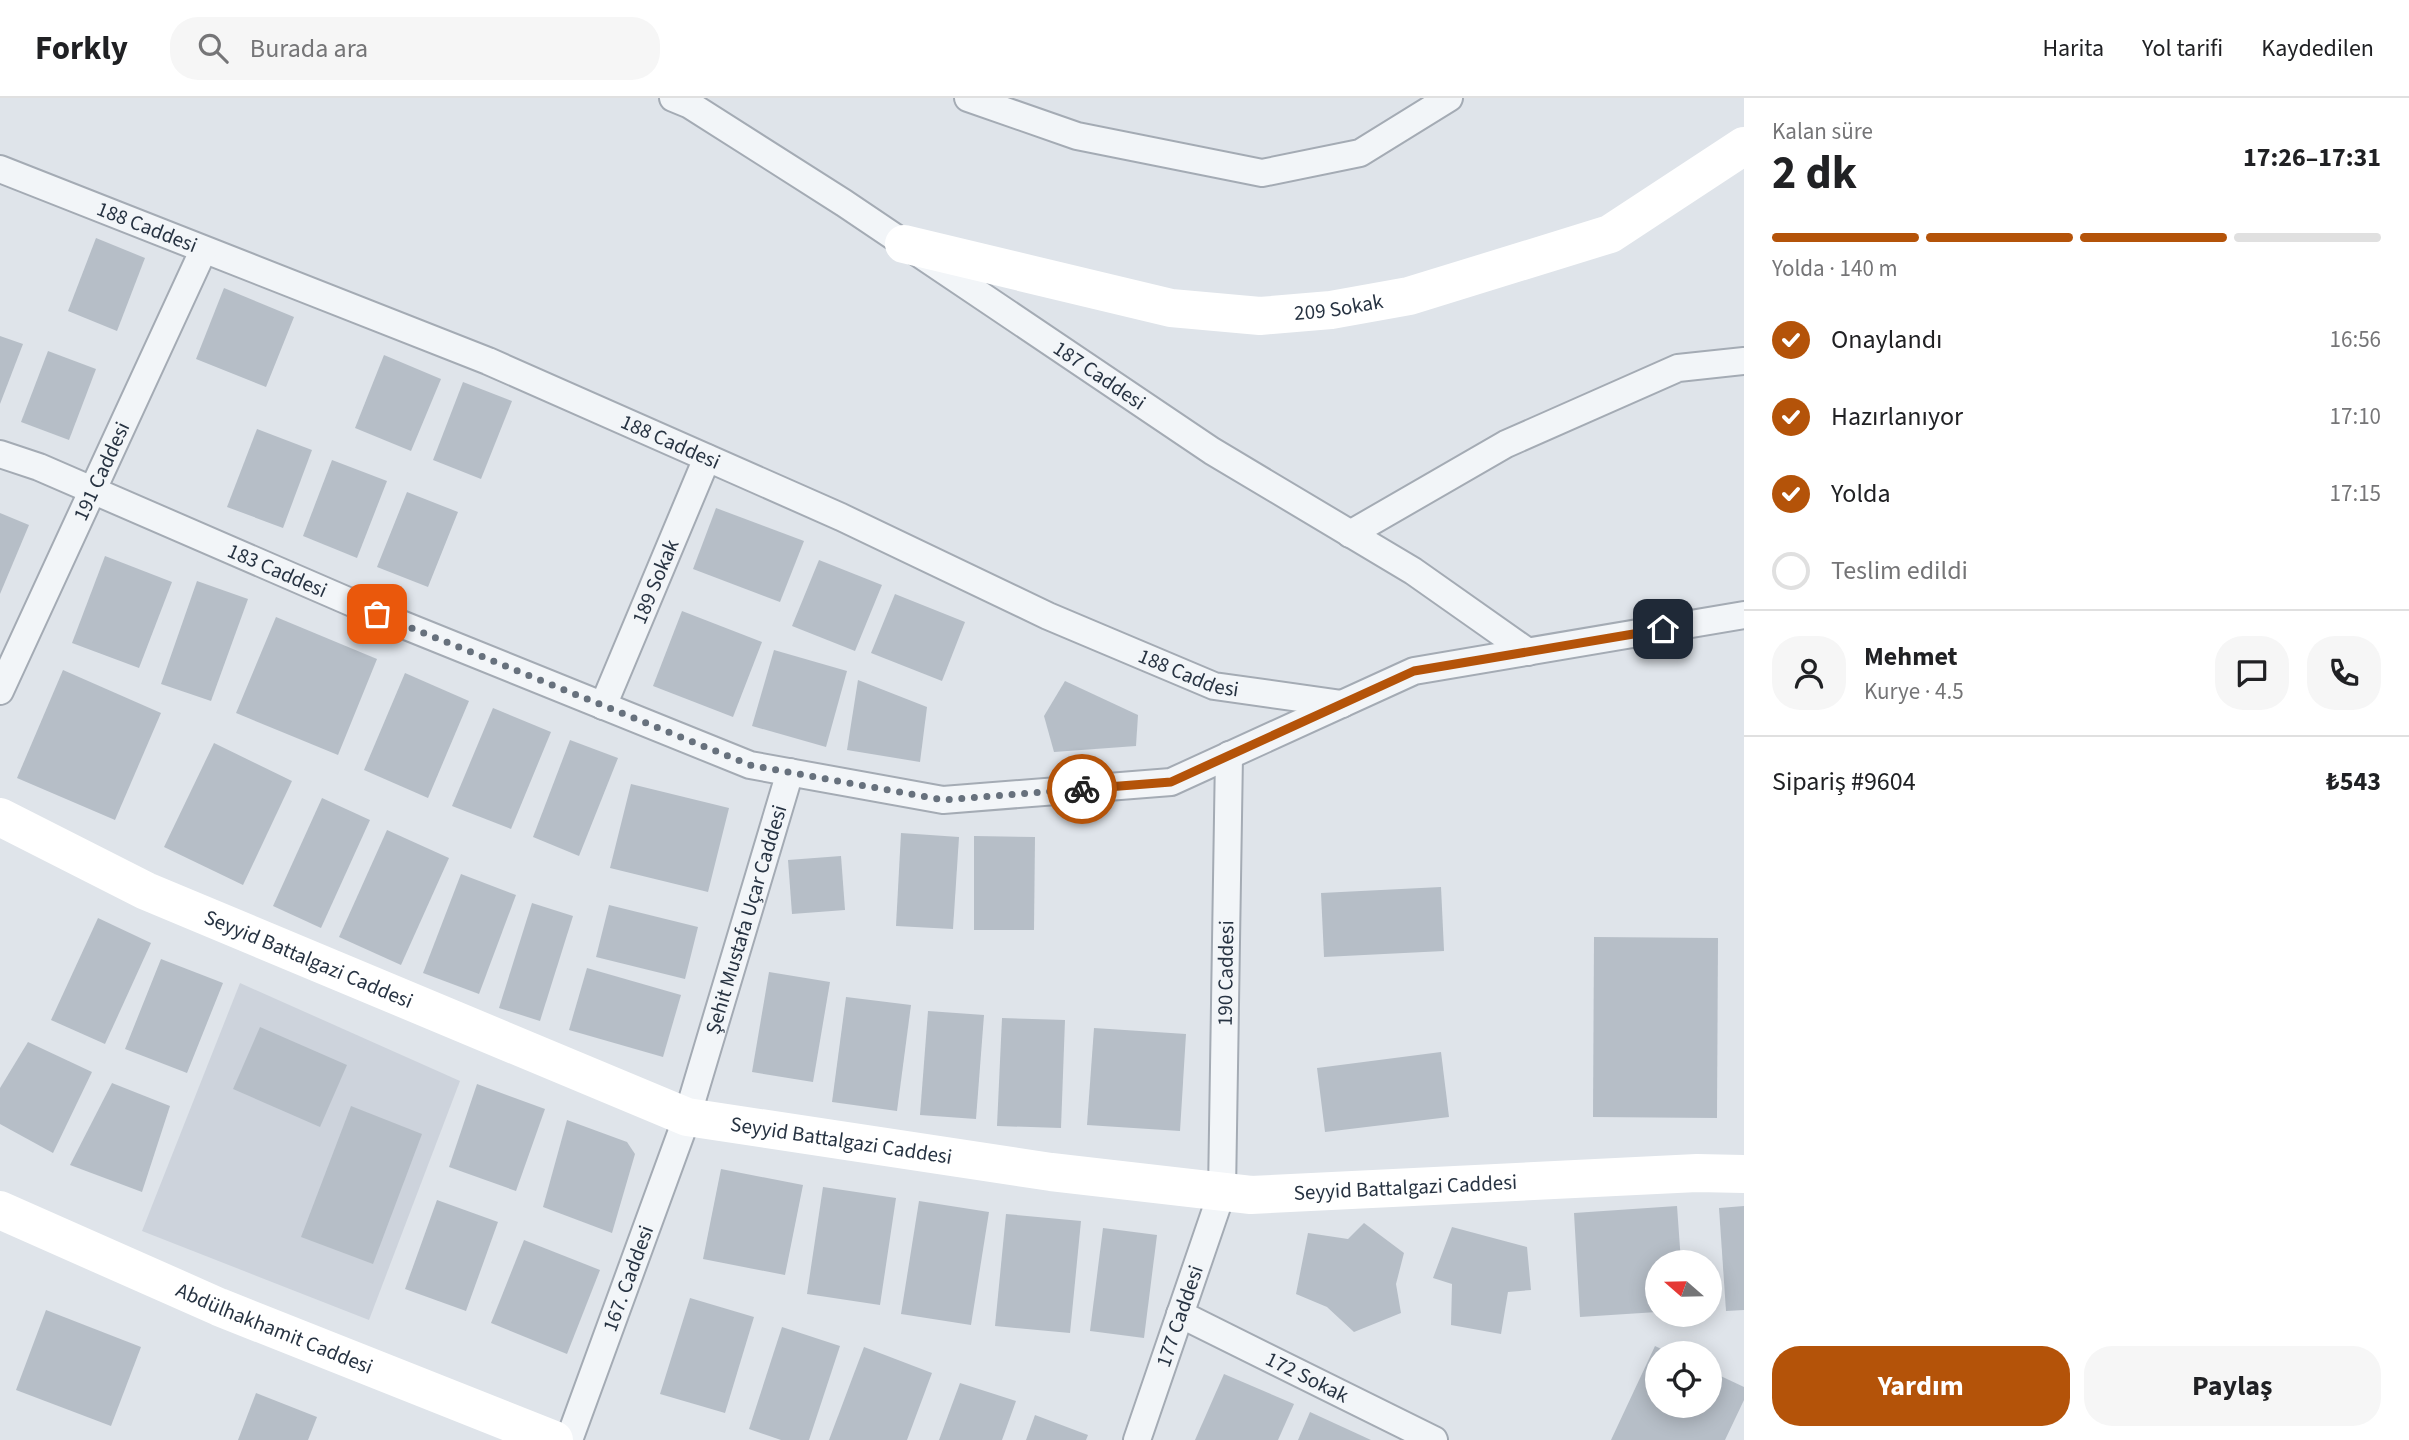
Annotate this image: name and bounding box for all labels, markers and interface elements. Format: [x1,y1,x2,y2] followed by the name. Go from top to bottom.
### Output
[170,17,660,80] search box
[35,25,128,72] text: Forkly
[194,29,232,67] icon: search
[250,30,368,67] text: Burada ara
[2042,31,2104,66] text: Harita
[2142,31,2223,66] text: Yol tarifi
[2261,31,2374,66] text: Kaydedilen
[1772,115,1873,148] text: Kalan süre
[2243,139,2381,176] text: 17:26–17:31
[1772,141,1857,206] text: 2 dk
[92,194,202,260] street label: 188 Caddesi
[1772,252,1898,285] text: Yolda · 140 m
[1293,286,1386,328] street label: 209 Sokak
[1772,321,1810,359] icon: check
[1831,321,1943,358] text: Onaylandı
[2330,323,2381,356] text: 16:56
[1047,333,1152,417] street label: 187 Caddesi
[1772,398,1810,436] icon: check
[1831,398,1963,435] text: Hazırlanıyor
[2330,400,2381,433] text: 17:10
[616,407,725,477] street label: 188 Caddesi
[66,417,137,526] street label: 191 Caddesi
[1772,475,1810,513] icon: check
[1831,475,1891,512] text: Yolda
[2330,477,2381,510] text: 17:15
[624,534,687,628] street label: 189 Sokak
[223,536,332,605] street label: 183 Caddesi
[1831,552,1968,589] text: Teslim edildi
[347,584,407,644] pin
[358,595,396,633] icon: bag
[1633,599,1693,659] pin
[1644,610,1682,648] icon: home
[1772,636,1846,710] button: person
[2215,636,2289,710] button: chat
[2307,636,2381,710] button: phone
[1864,638,1958,675] text: Mehmet
[1134,641,1241,704] street label: 188 Caddesi
[1864,675,1964,708] text: Kurye · 4.5
[1047,754,1117,824] courier
[1772,763,1916,800] text: Sipariş #9604
[2326,763,2381,800] text: ₺543
[1063,770,1101,808] icon: bike
[698,801,794,1038] street label: Şehit Mustafa Uçar Caddesi
[200,902,418,1016] street label: Seyyid Battalgazi Caddesi
[1210,920,1241,1026] street label: 190 Caddesi
[728,1109,954,1172] street label: Seyyid Battalgazi Caddesi
[1293,1167,1518,1208] street label: Seyyid Battalgazi Caddesi
[595,1221,661,1336] street label: 167. Caddesi
[1645,1250,1722,1326] north arrow
[1645,1250,1722,1418] map controls
[1148,1261,1211,1371] street label: 177 Caddesi
[171,1275,377,1382] street label: Abdülhakhamit Caddesi
[1645,1341,1722,1418] button: locate
[1261,1344,1354,1411] street label: 172 Sokak
[1772,1346,2070,1426] button: Yardım
[2084,1346,2381,1426] button: Paylaş

